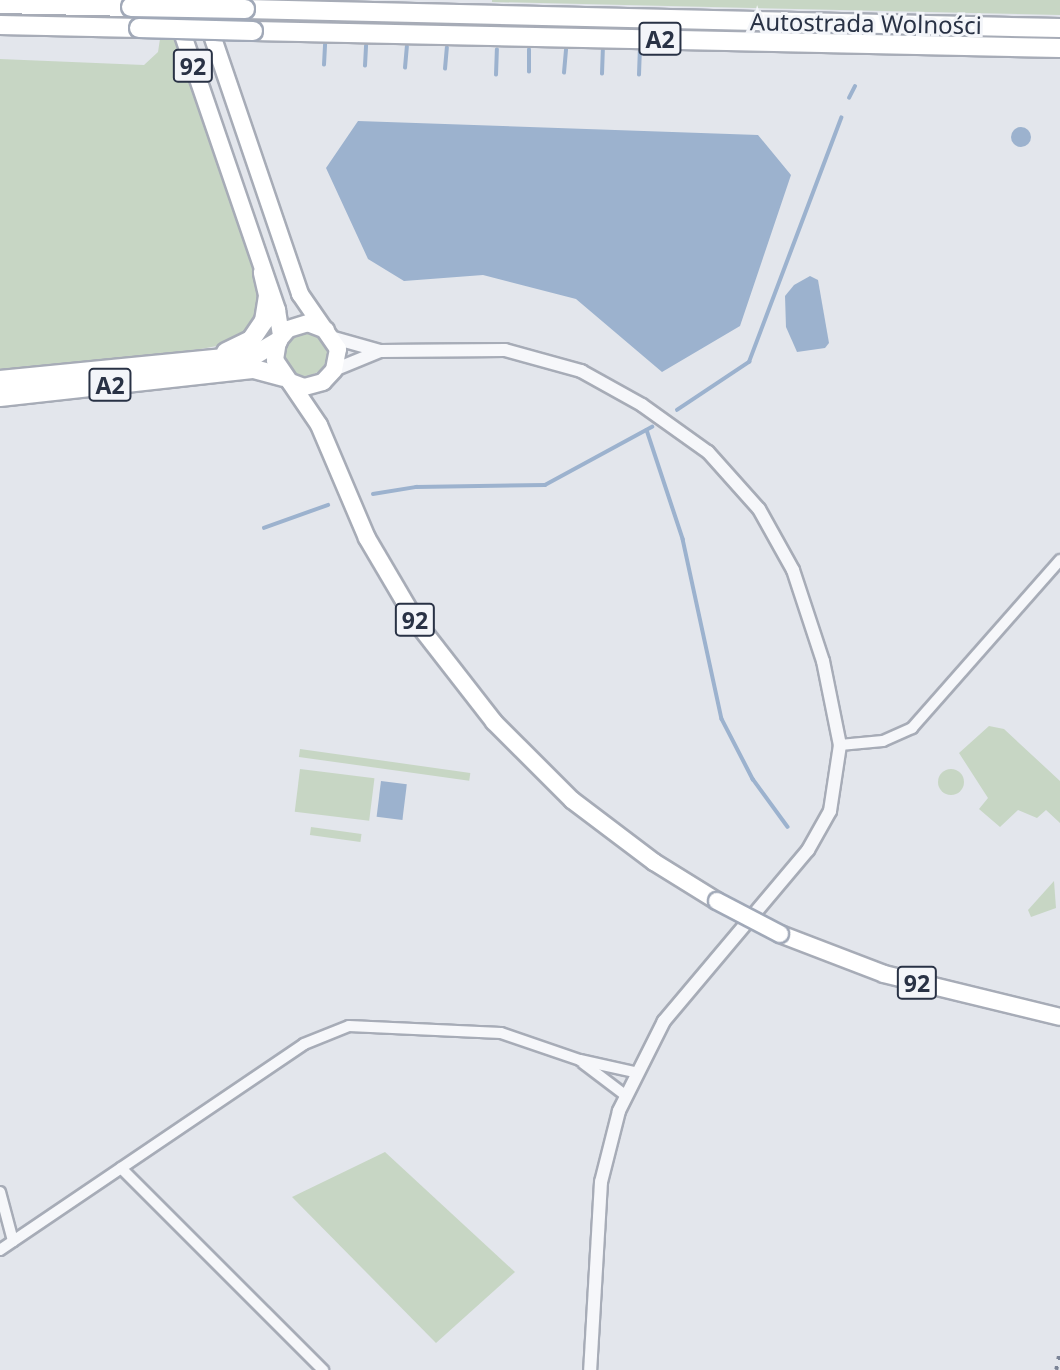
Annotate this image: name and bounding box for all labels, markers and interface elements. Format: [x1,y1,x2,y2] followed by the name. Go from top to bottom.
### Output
[750,7,982,39] street label: Autostrada Wolności
[637,20,683,58] road number: A2
[172,46,214,86] road number: 92
[87,366,133,404] road number: A2
[394,600,436,640] road number: 92
[896,964,938,1002] road number: 92

